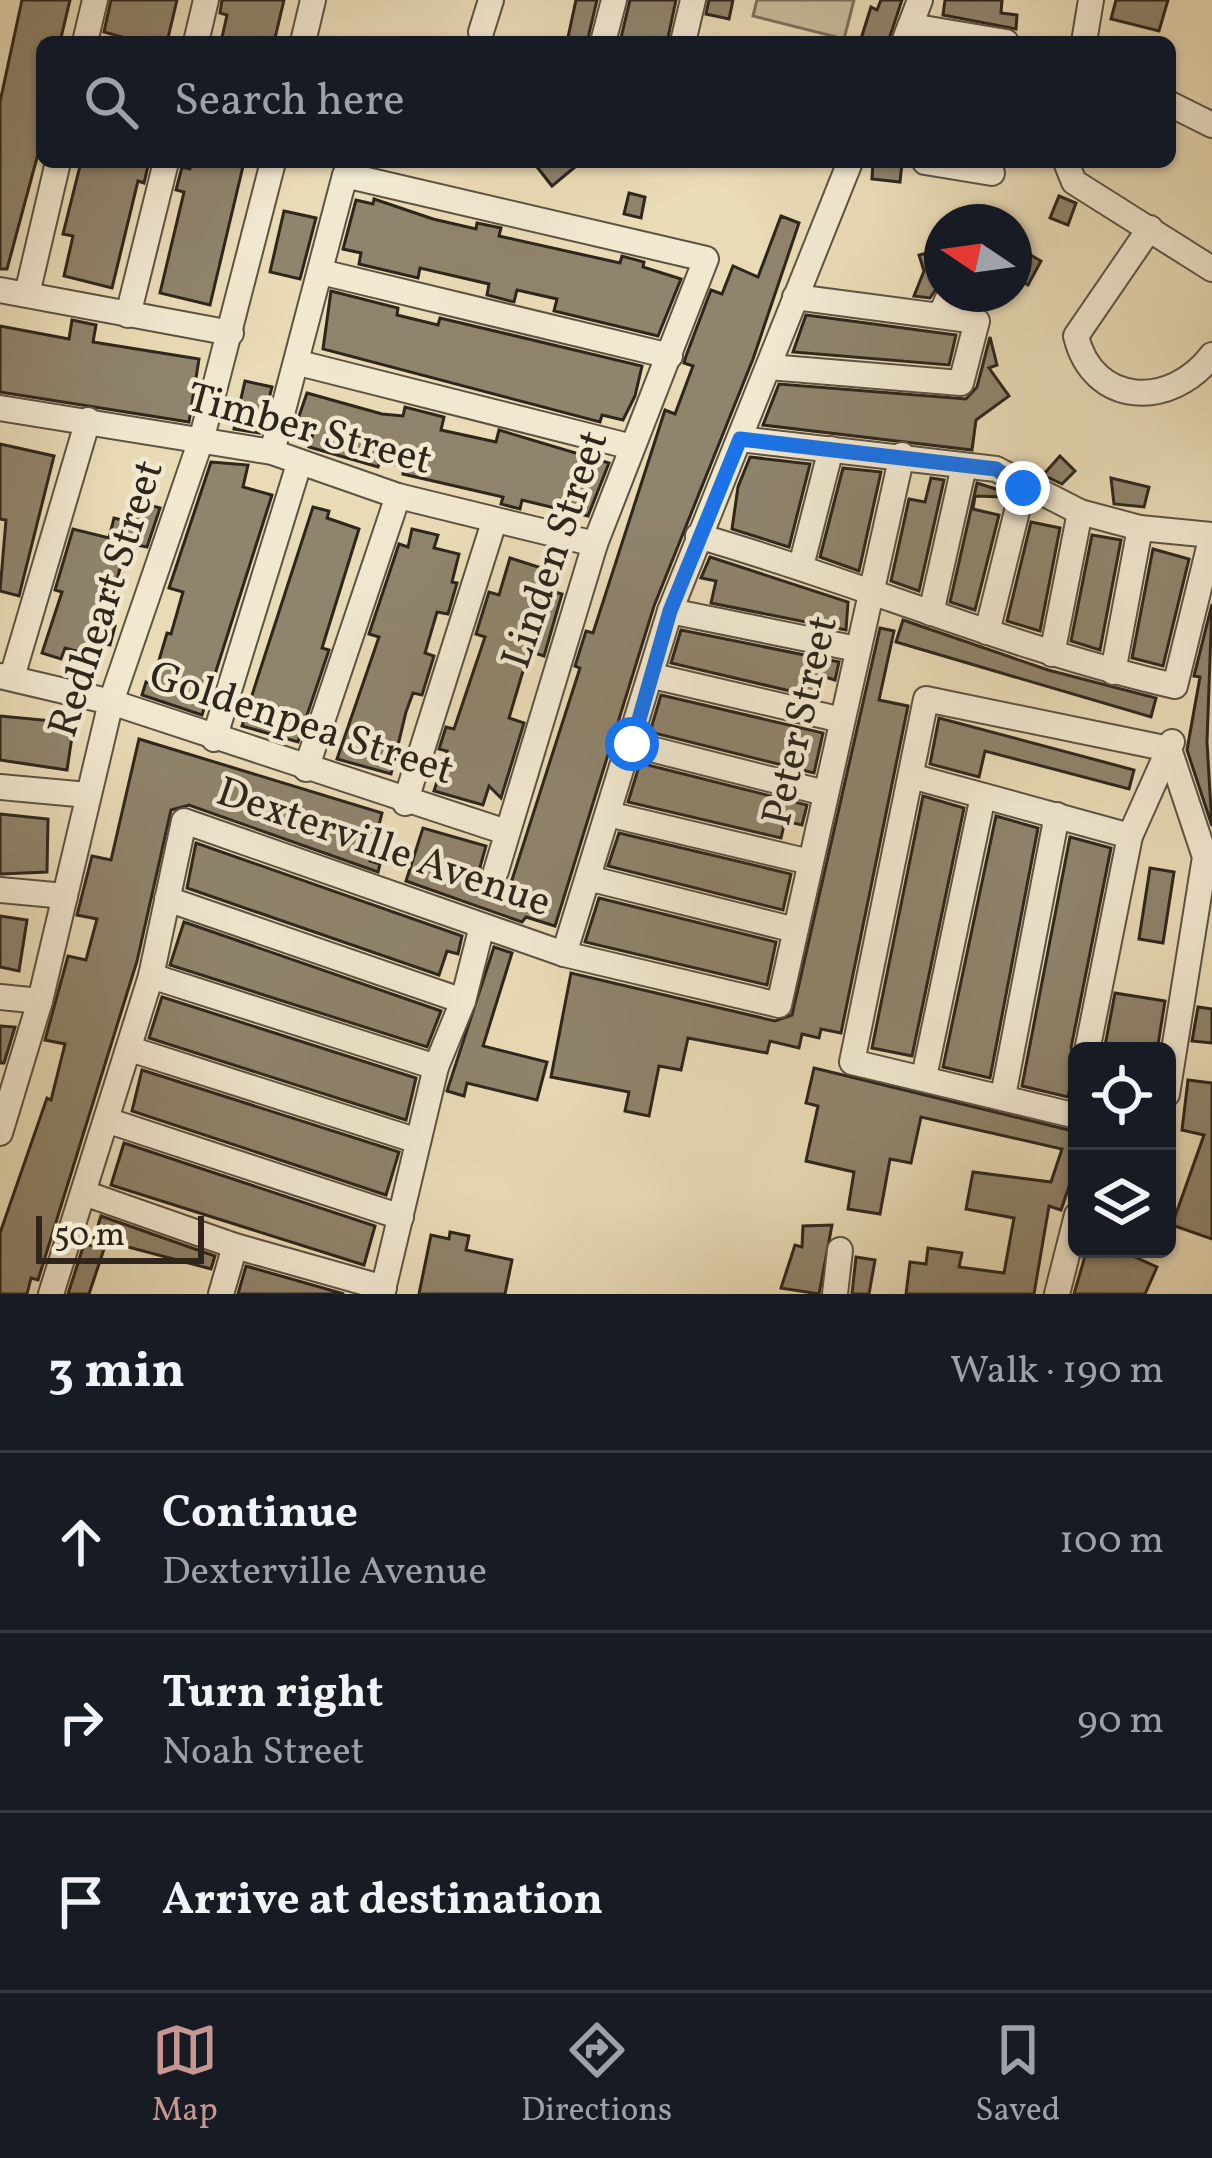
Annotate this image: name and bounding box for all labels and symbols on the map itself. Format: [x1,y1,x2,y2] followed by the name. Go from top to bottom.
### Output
[924,204,1032,312] north arrow
[180,370,438,492] street label: Timber Street
[489,423,625,677] street label: Linden Street
[35,453,181,745] street label: Redheart Street
[996,461,1050,515] route end
[749,610,855,832] street label: Peter Street
[141,648,461,802] street label: Goldenpea Street
[605,717,659,771] route start
[208,764,558,934] street label: Dexterville Avenue
[36,1210,204,1263] scale bar

